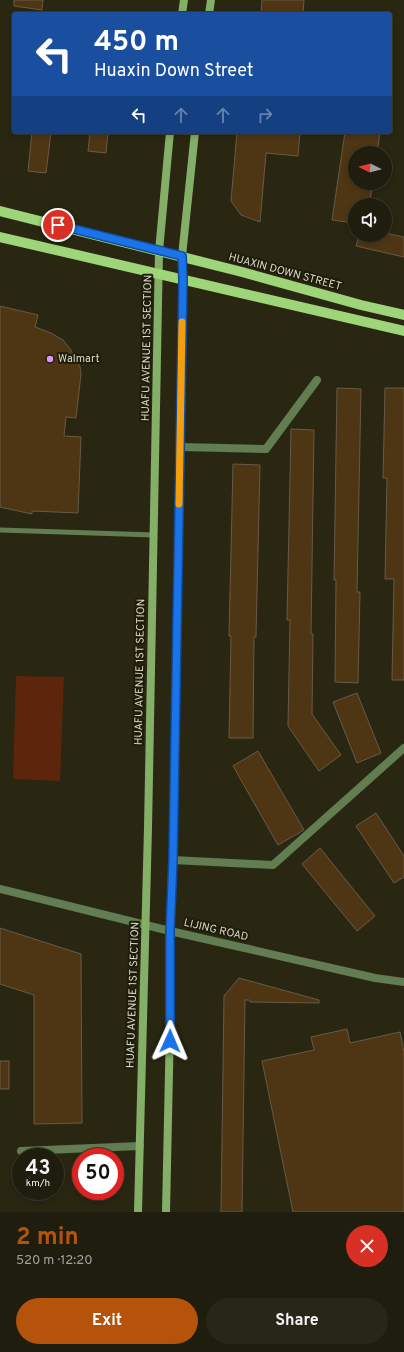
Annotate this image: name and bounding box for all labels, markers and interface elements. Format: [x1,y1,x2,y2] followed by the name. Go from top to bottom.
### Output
[94,25,179,61] text: 450 m
[28,28,80,80] icon: left
[94,60,254,83] text: Huaxin Down Street
[128,104,150,126] icon: left
[170,104,192,126] icon: ahead
[212,104,234,126] icon: ahead
[254,104,276,126] icon: right
[348,146,392,190] north arrow
[348,146,392,242] map controls
[348,198,392,242] button: sound
[41,208,75,242] pin
[47,214,69,236] icon: arrive
[227,250,343,294] street label: HUAXIN DOWN STREET
[139,275,155,421] street label: HUAFU AVENUE 1ST SECTION
[58,352,100,366] place label: Walmart
[45,354,55,364] marker: Walmart
[132,599,148,745] street label: HUAFU AVENUE 1ST SECTION
[182,916,250,944] street label: LIJING ROAD
[123,922,143,1068] street label: HUAFU AVENUE 1ST SECTION
[149,1020,191,1062] position arrow
[72,1148,124,1200] speed limit sign: 50
[26,1156,50,1182] text: 43
[26,1177,50,1190] text: km/h
[16,1223,79,1253] text: 2 min
[346,1225,388,1267] button: close
[16,1253,93,1269] text: 520 m · 12:20
[16,1298,198,1344] button: Exit
[206,1298,388,1344] button: Share

